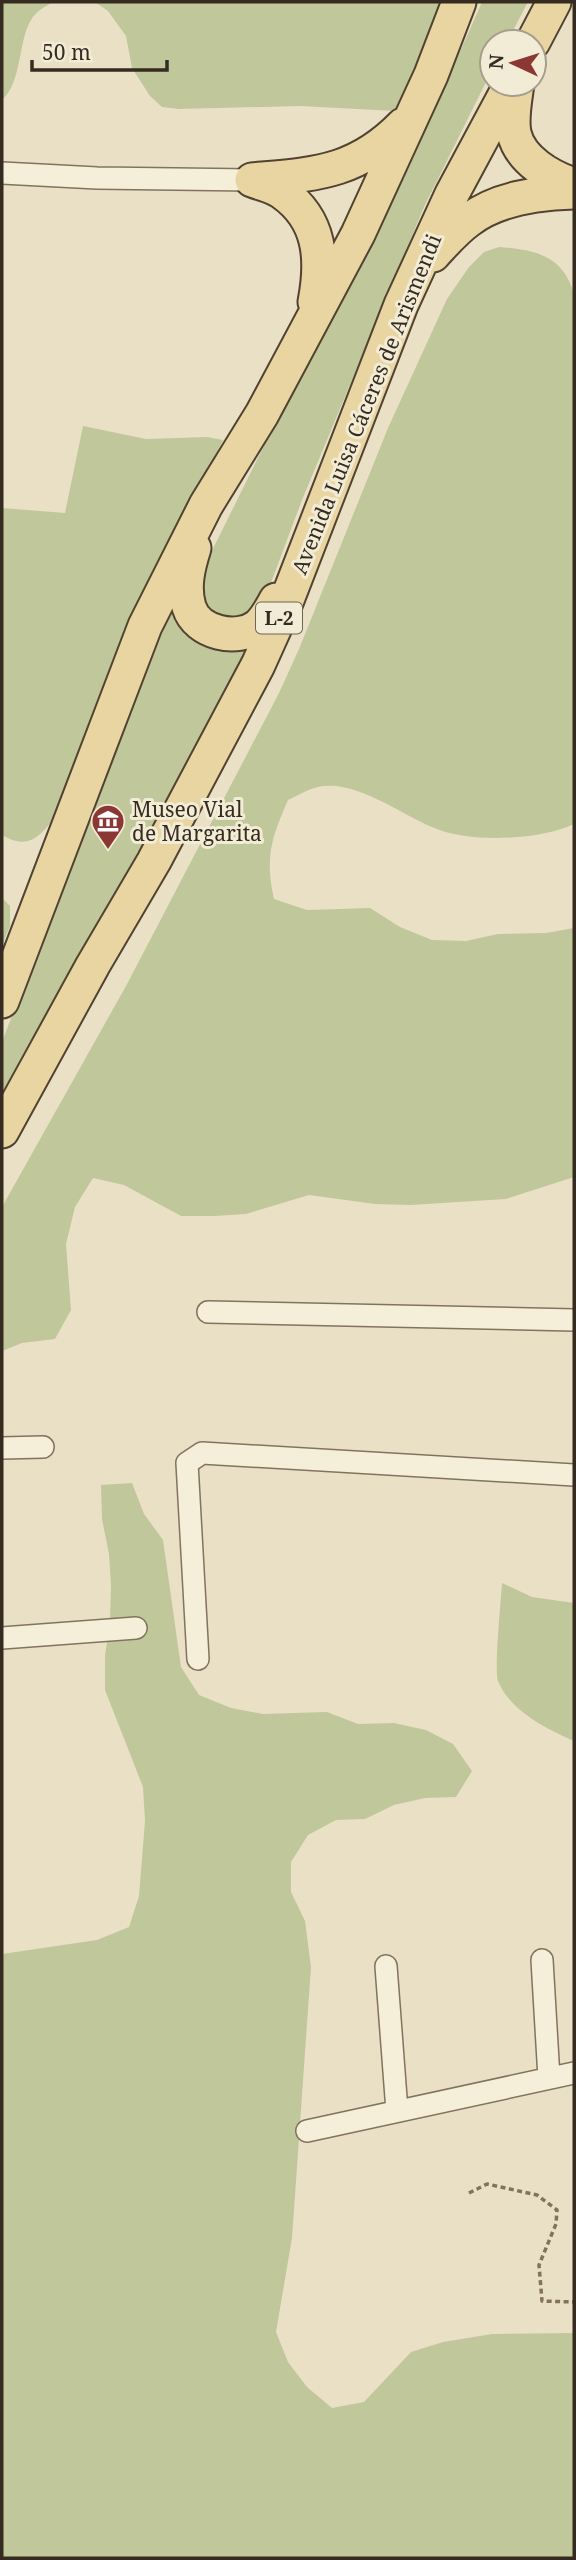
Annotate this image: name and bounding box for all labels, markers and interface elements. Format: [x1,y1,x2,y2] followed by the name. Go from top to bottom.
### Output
[32,28,166,72] scale bar
[478,28,548,98] north arrow
[42,38,91,66] text: 50 m
[483,53,510,70] text: N
[285,230,447,578] street label: Avenida Luisa Cáceres de Arismendi
[256,603,302,634] road number: L-2
[132,795,262,847] place label: Museo Vial de Margarita
[89,802,127,851] museum icon: Museo Vial de Margarita

